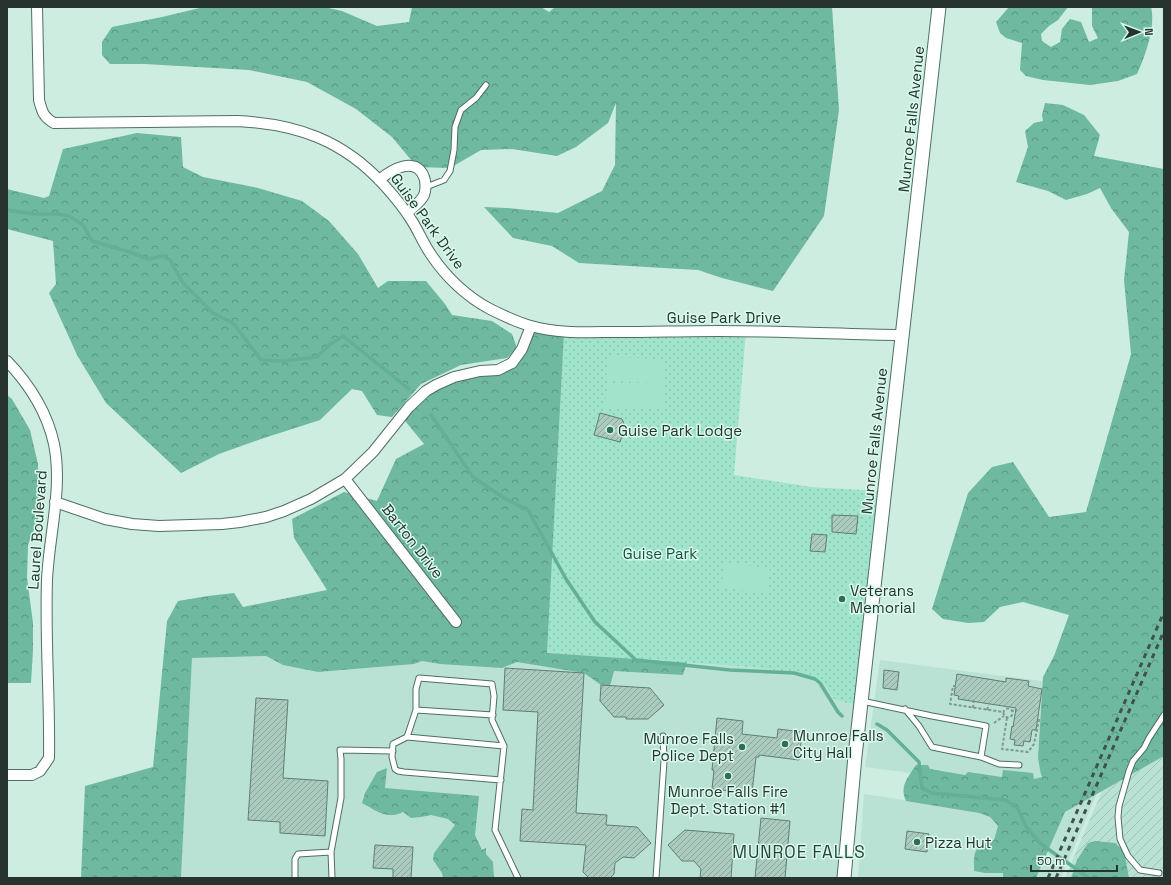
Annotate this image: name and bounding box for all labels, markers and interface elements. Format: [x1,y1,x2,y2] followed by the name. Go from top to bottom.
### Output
[1119,12,1159,52] north arrow
[1142,28,1156,36] text: N
[894,45,928,193] street label: Munroe Falls Avenue
[387,169,469,273] street label: Guise Park Drive
[667,308,781,327] street label: Guise Park Drive
[857,367,891,515] street label: Munroe Falls Avenue
[618,421,742,440] place label: Guise Park Lodge
[605,425,615,435] marker: Guise Park Lodge
[23,470,51,590] street label: Laurel Boulevard
[378,500,448,582] street label: Barton Drive
[623,544,697,563] park label: Guise Park
[850,581,916,617] place label: Veterans Memorial
[837,594,847,604] marker: Veterans Memorial
[793,726,884,762] place label: Munroe Falls City Hall
[643,729,734,765] place label: Munroe Falls Police Dept
[780,739,790,749] marker: Munroe Falls City Hall
[737,742,747,752] marker: Munroe Falls Police Dept
[723,771,733,781] marker: Munroe Falls Fire Dept. Station #1
[668,782,788,818] place label: Munroe Falls Fire Dept. Station #1
[925,833,992,852] place label: Pizza Hut
[912,837,922,847] marker: Pizza Hut
[732,841,866,863] district label: MUNROE FALLS
[1031,847,1117,873] scale bar
[1037,853,1065,869] text: 50 m

